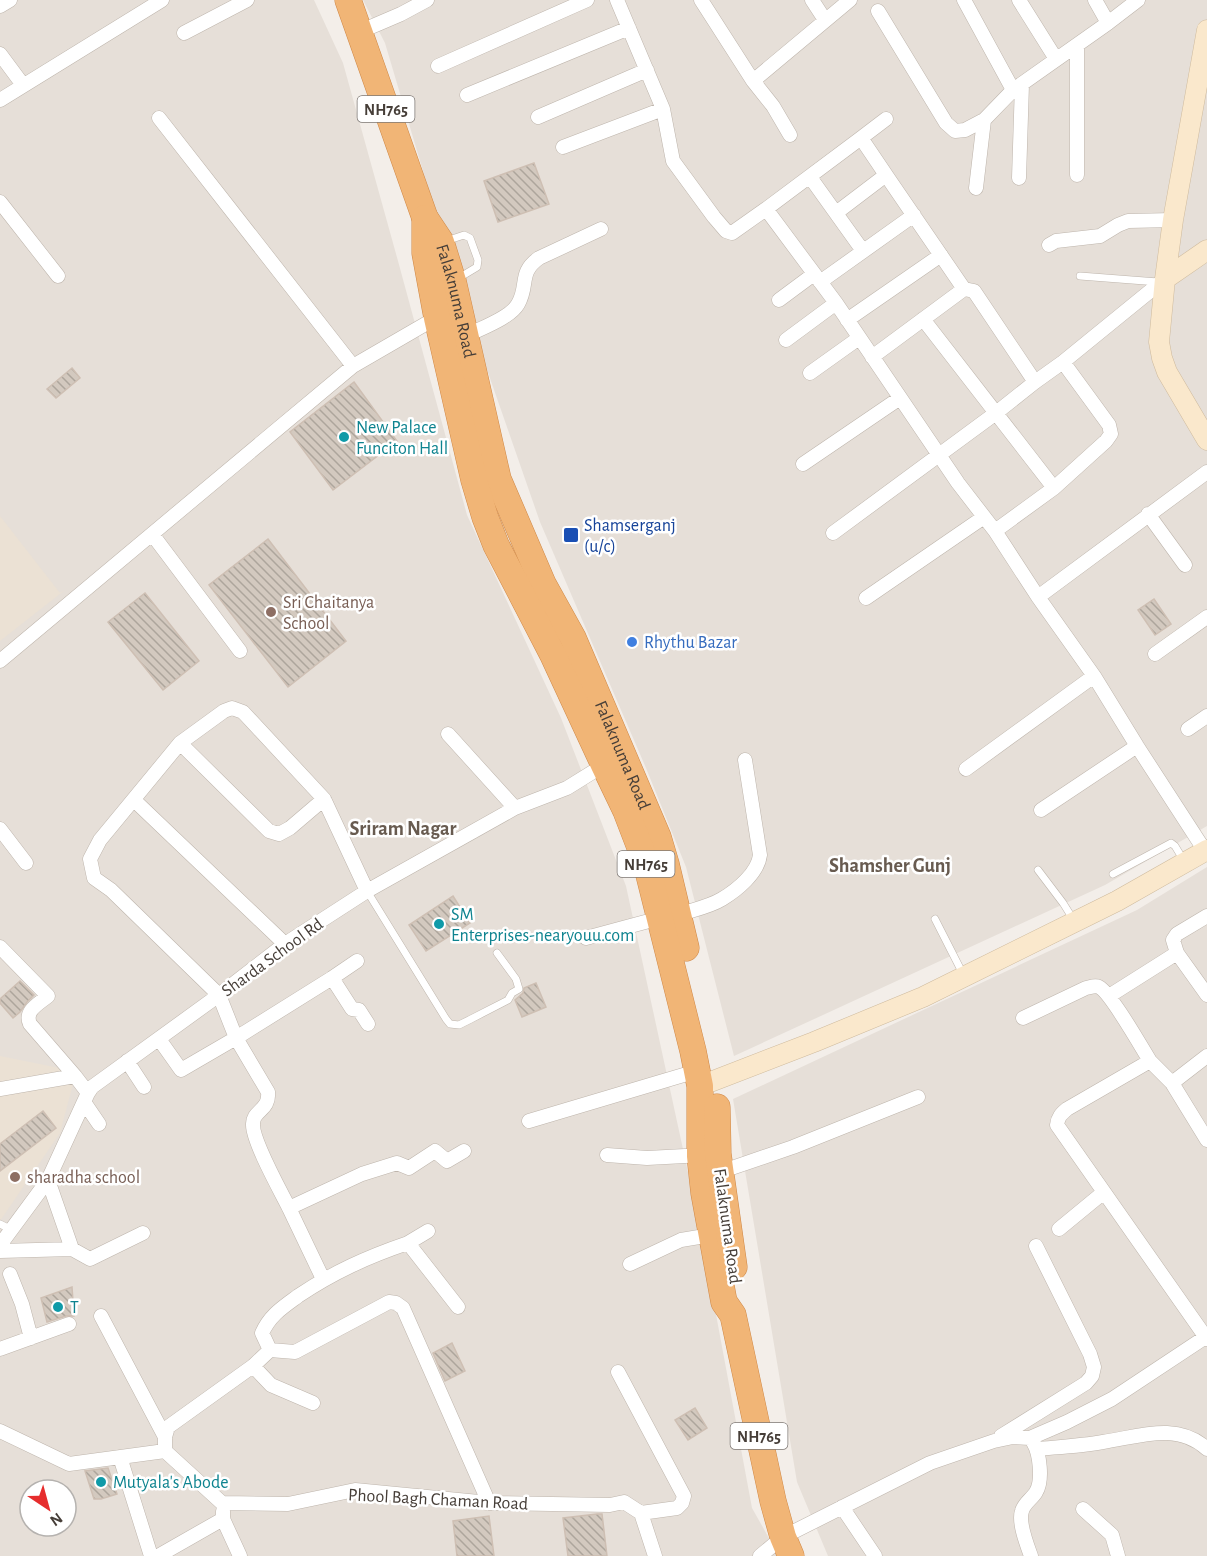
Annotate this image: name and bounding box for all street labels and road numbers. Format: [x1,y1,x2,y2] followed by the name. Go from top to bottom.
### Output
[358,96,414,122] road number: NH765
[432,242,478,360] street label: Falaknuma Road
[591,698,653,812] street label: Falaknuma Road
[618,851,674,877] road number: NH765
[219,915,327,1000] street label: Sharda School Rd
[710,1167,744,1285] street label: Falaknuma Road
[730,1423,788,1449] road number: NH765
[347,1486,528,1514] street label: Phool Bagh Chaman Road

